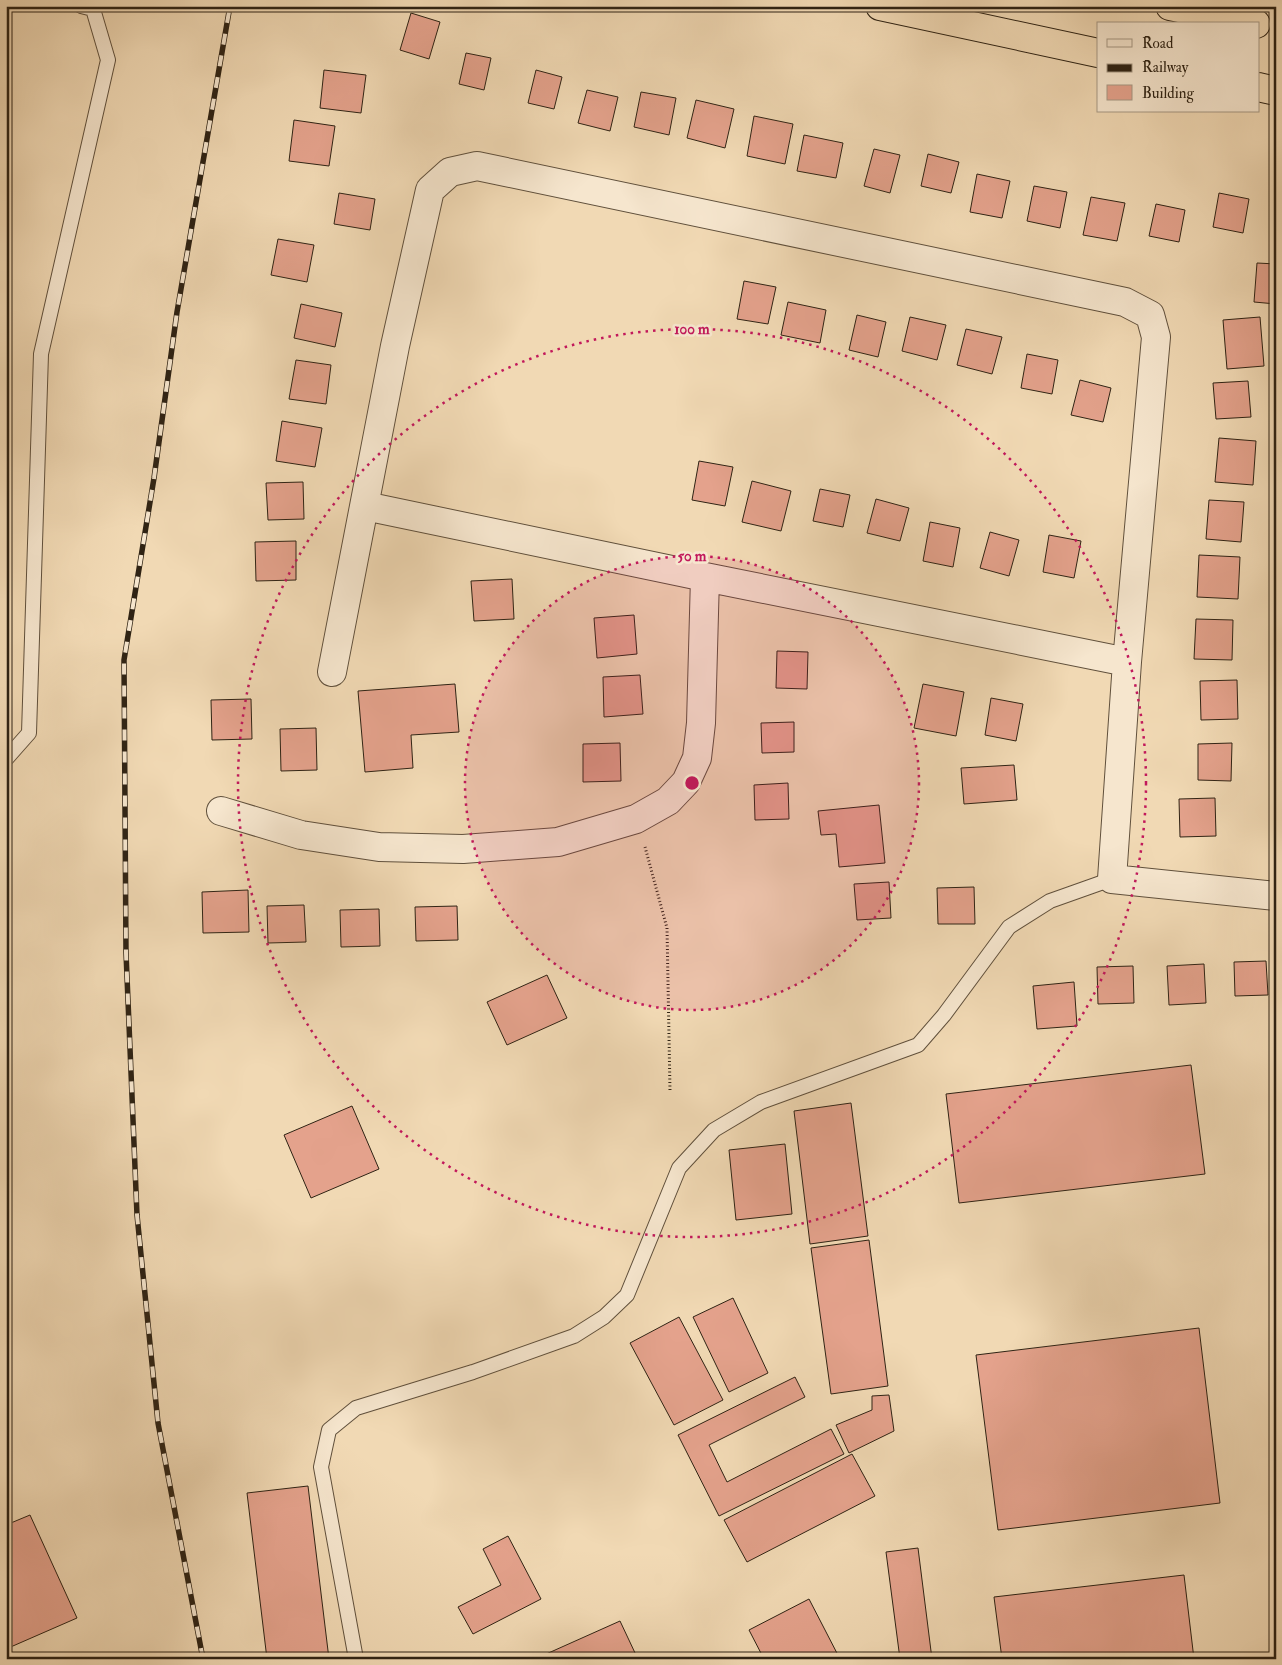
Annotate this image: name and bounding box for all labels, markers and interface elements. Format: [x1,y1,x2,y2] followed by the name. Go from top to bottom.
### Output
[1097,22,1260,112] legend
[1142,34,1174,53] text: Road
[1142,58,1189,77] text: Railway
[1142,84,1194,103] text: Building
[674,320,710,339] text: 100 m
[678,547,707,566] text: 50 m
[683,774,701,792] centre of rings

